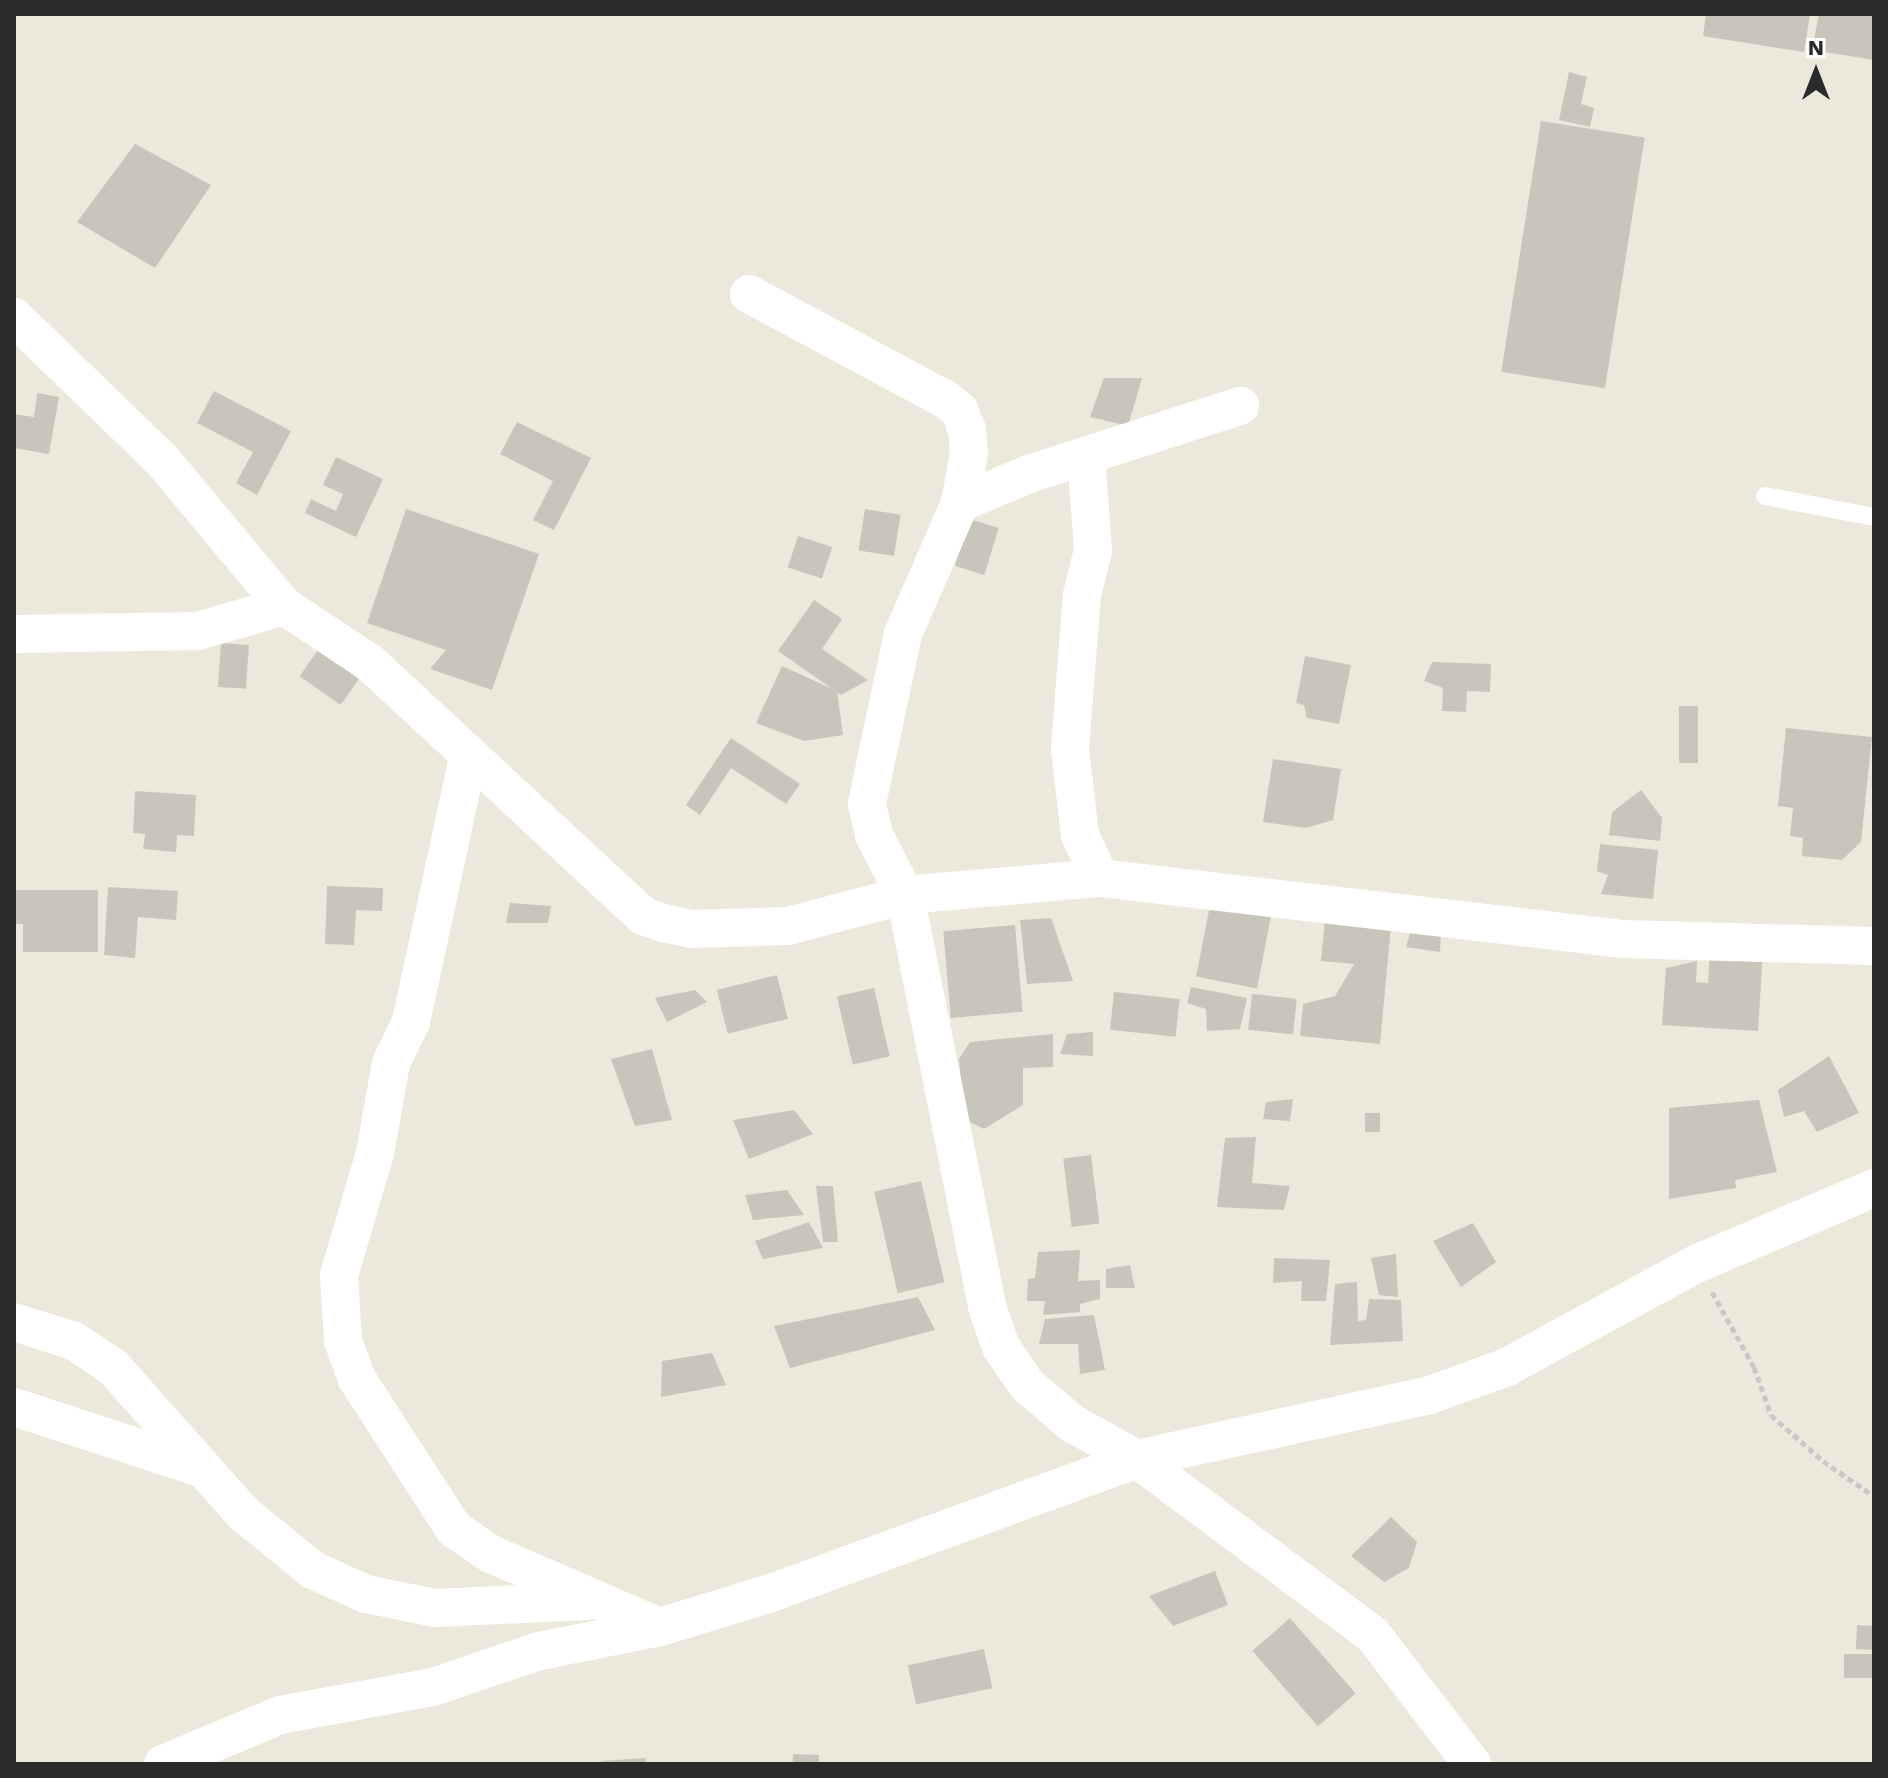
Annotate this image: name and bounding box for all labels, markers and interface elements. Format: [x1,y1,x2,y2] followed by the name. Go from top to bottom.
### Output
[1776,32,1856,112] north arrow
[1808,35,1824,60] text: N

